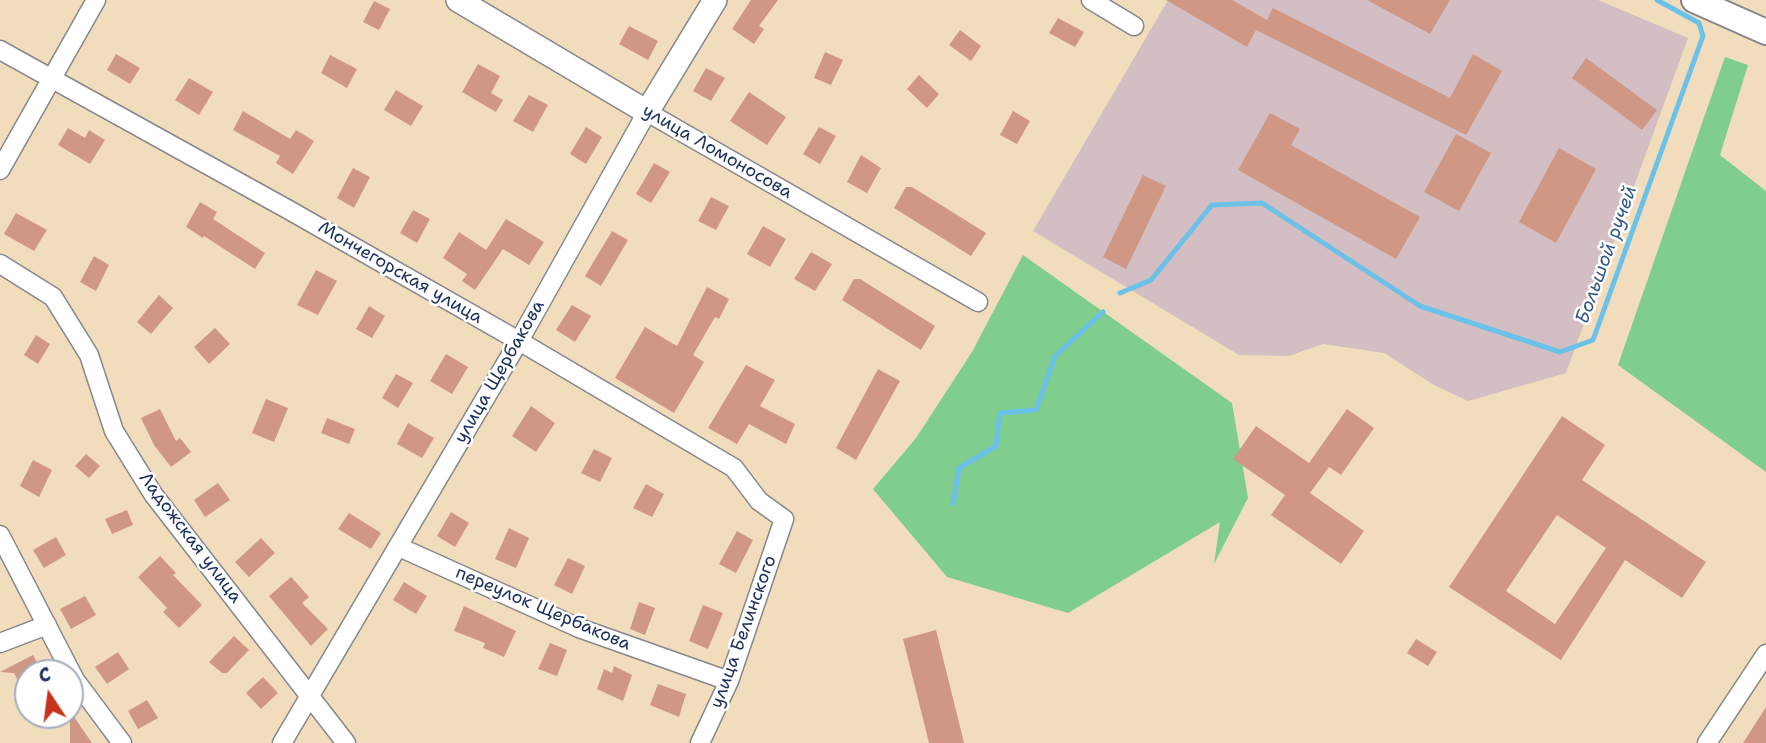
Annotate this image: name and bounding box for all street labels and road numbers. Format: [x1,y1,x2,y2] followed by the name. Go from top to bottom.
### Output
[638,100,796,204] street label: улица Ломоносова
[314,217,486,329] street label: Мончегорская улица
[450,297,550,447] street label: улица Щербакова
[134,468,246,608] street label: Ладожская улица
[706,553,782,711] street label: улица Белинского
[452,562,634,656] street label: переулок Щербакова

